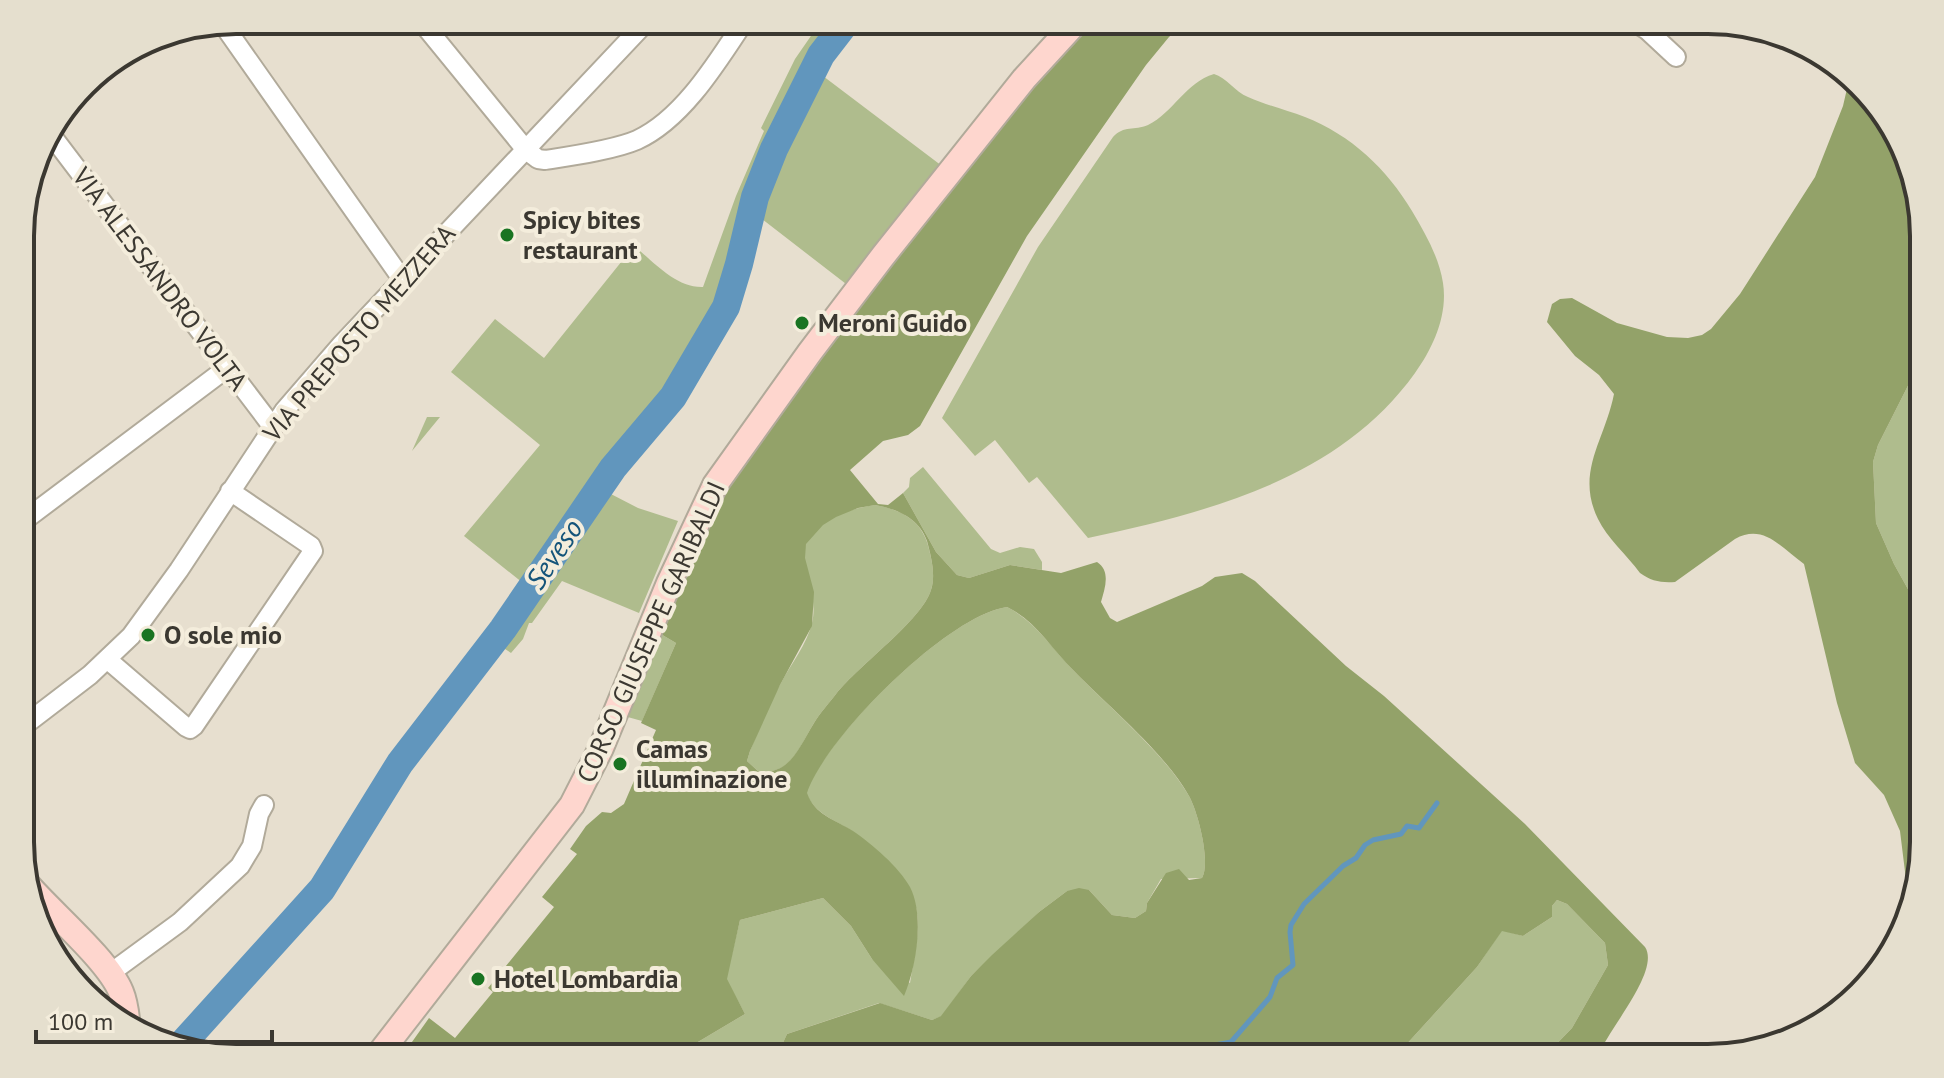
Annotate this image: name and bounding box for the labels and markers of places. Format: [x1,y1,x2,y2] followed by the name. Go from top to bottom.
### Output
[523,203,641,266] place label: Spicy bites restaurant
[498,226,516,244] marker: Spicy bites restaurant
[818,306,967,339] place label: Meroni Guido
[793,314,811,332] marker: Meroni Guido
[164,618,282,651] place label: O sole mio
[139,626,157,644] marker: O sole mio
[636,732,788,795] place label: Camas illuminazione
[611,755,629,773] marker: Camas illuminazione
[494,962,678,995] place label: Hotel Lombardia
[469,970,487,988] marker: Hotel Lombardia

